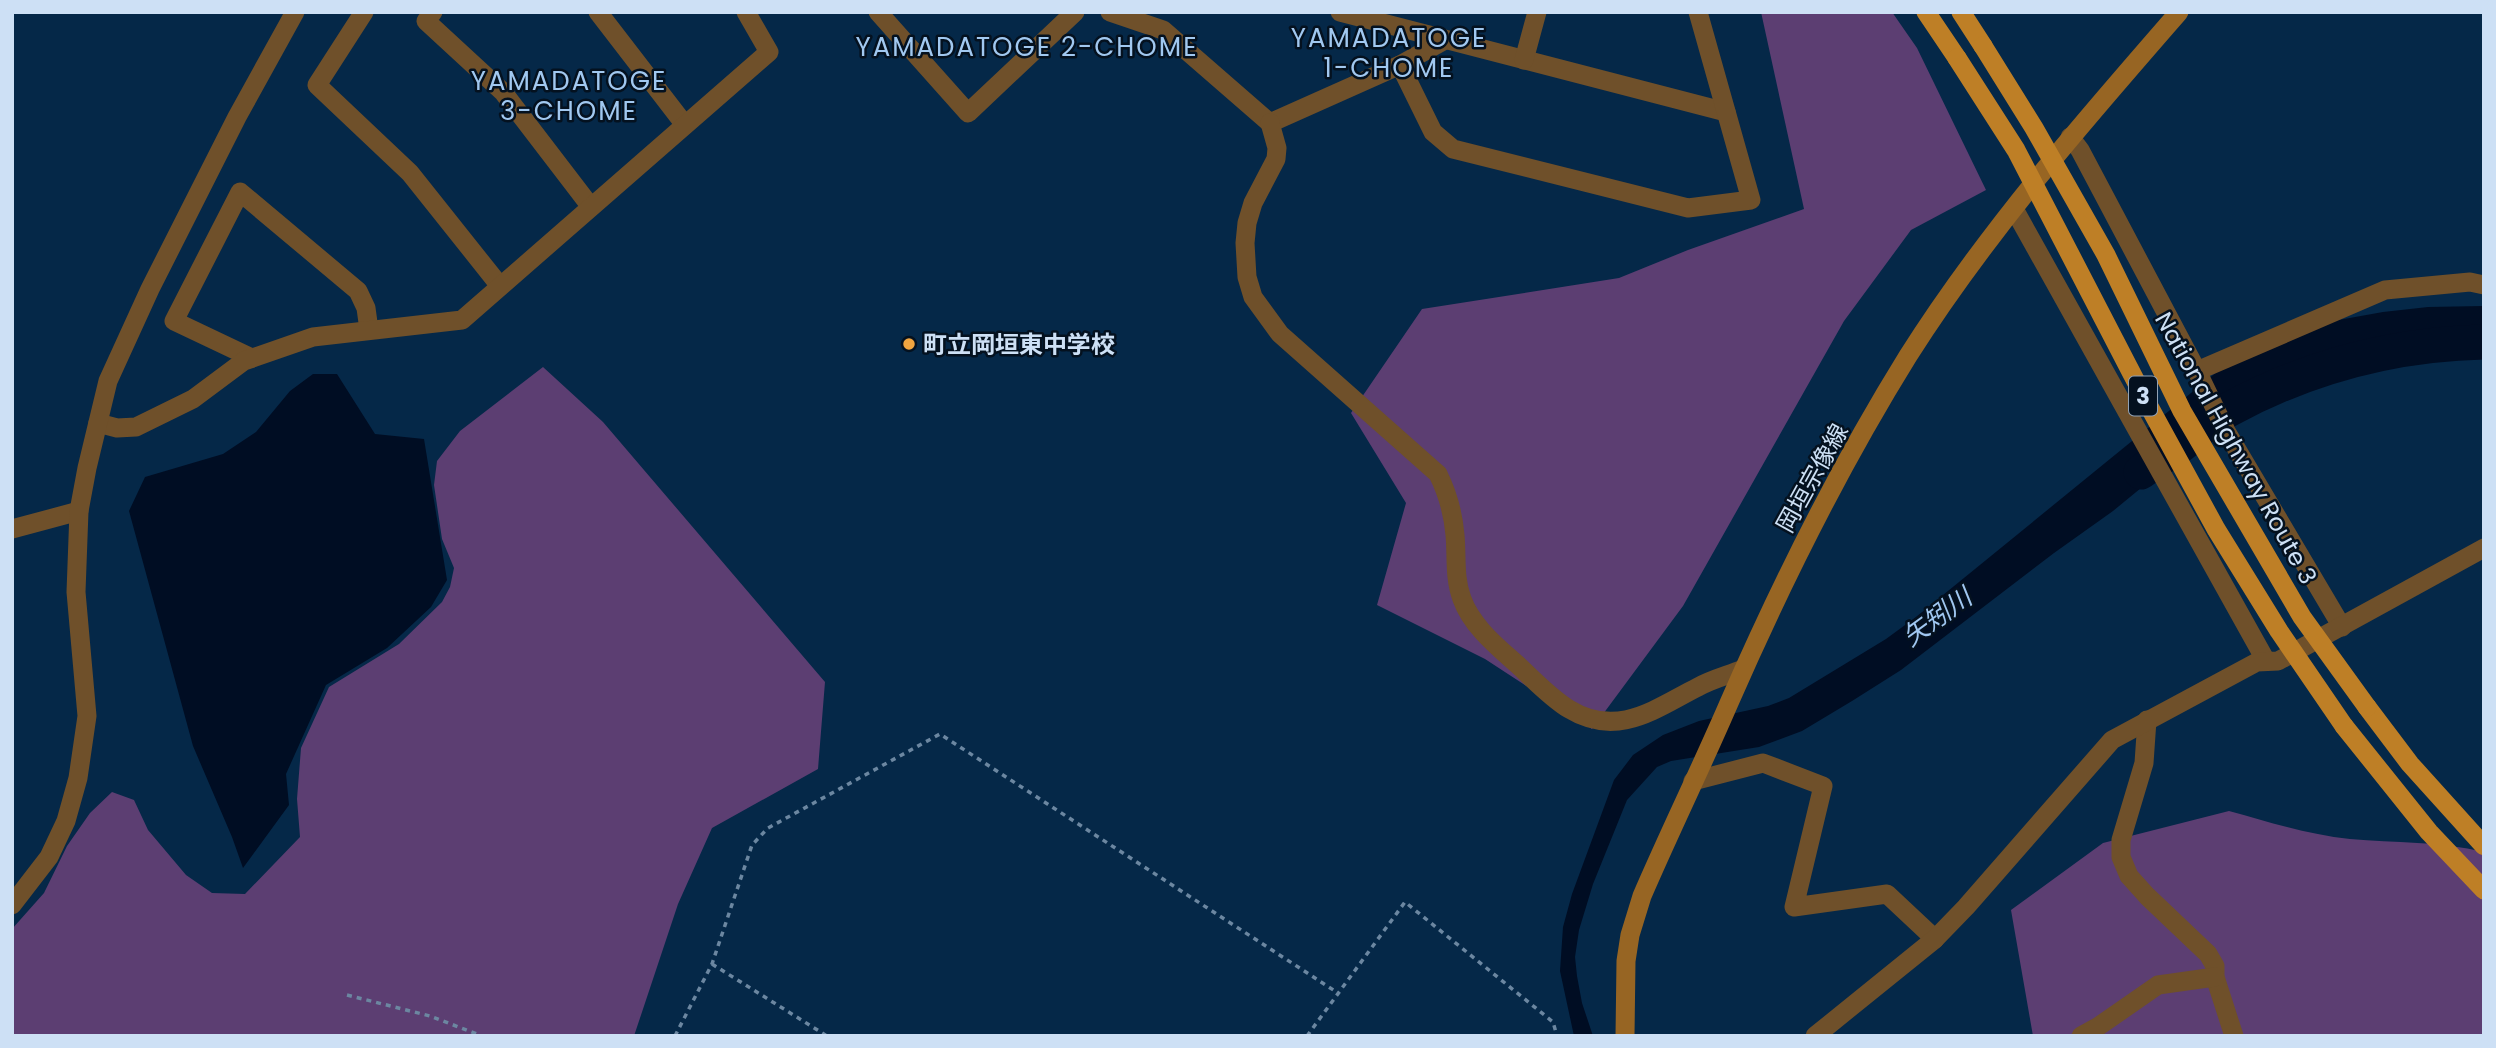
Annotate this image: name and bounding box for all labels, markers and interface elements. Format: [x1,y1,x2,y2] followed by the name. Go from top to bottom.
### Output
[1291,20,1487,86] district label: YAMADATOGE 1-CHOME
[855,29,1199,65] district label: YAMADATOGE 2-CHOME
[471,63,667,129] district label: YAMADATOGE 3-CHOME
[2147,306,2325,590] street label: National Highway Route 3
[923,328,1115,361] place label: 町立岡垣東中学校
[901,336,917,352] marker: 町立岡垣東中学校
[2129,376,2157,416] road number: 3
[1768,418,1856,538] street label: 岡垣宗像線
[1895,578,1982,654] water label: 矢矧川

